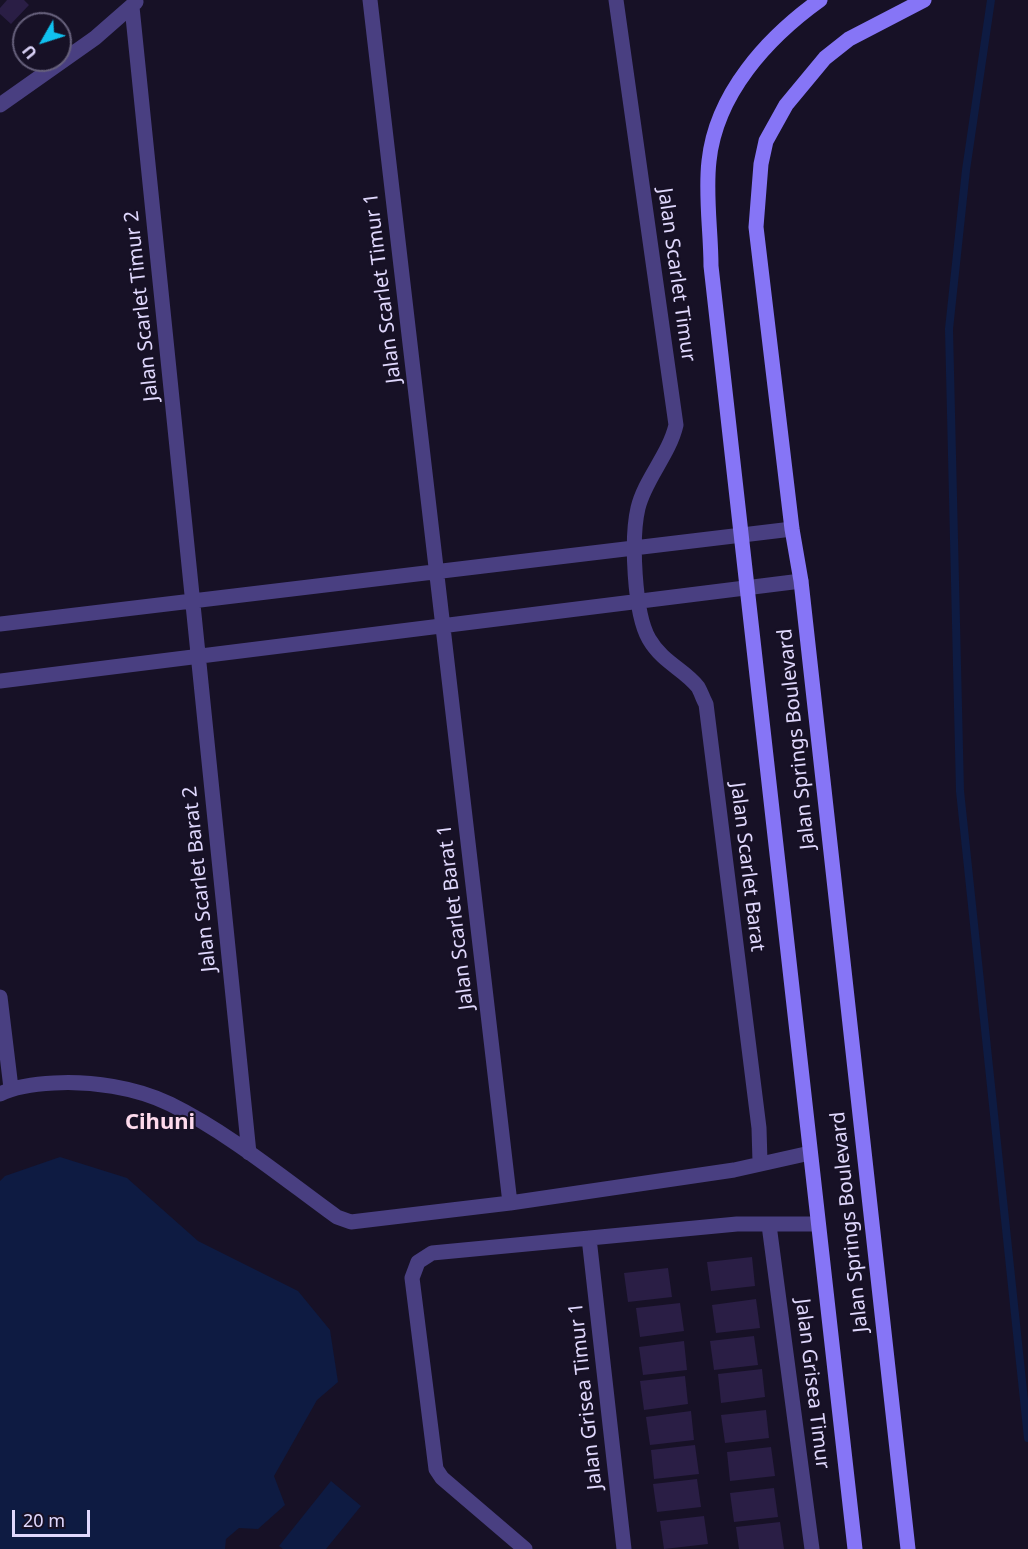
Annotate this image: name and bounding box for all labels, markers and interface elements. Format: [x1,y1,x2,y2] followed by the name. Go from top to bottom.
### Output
[12,12,72,72] north arrow
[17,40,42,64] text: U
[652,187,700,363] street label: Jalan Scarlet Timur
[359,191,407,385] street label: Jalan Scarlet Timur 1
[120,209,164,403] street label: Jalan Scarlet Timur 2
[773,627,821,851] street label: Jalan Springs Boulevard
[725,781,769,953] street label: Jalan Scarlet Barat
[178,785,222,973] street label: Jalan Scarlet Barat 2
[433,823,479,1011] street label: Jalan Scarlet Barat 1
[125,1110,195,1136] district label: Cihuni
[826,1110,874,1334] street label: Jalan Springs Boulevard
[790,1297,834,1471] street label: Jalan Grisea Timur
[564,1301,608,1491] street label: Jalan Grisea Timur 1
[15,1498,93,1536] scale bar
[23,1508,65,1532] text: 20 m

